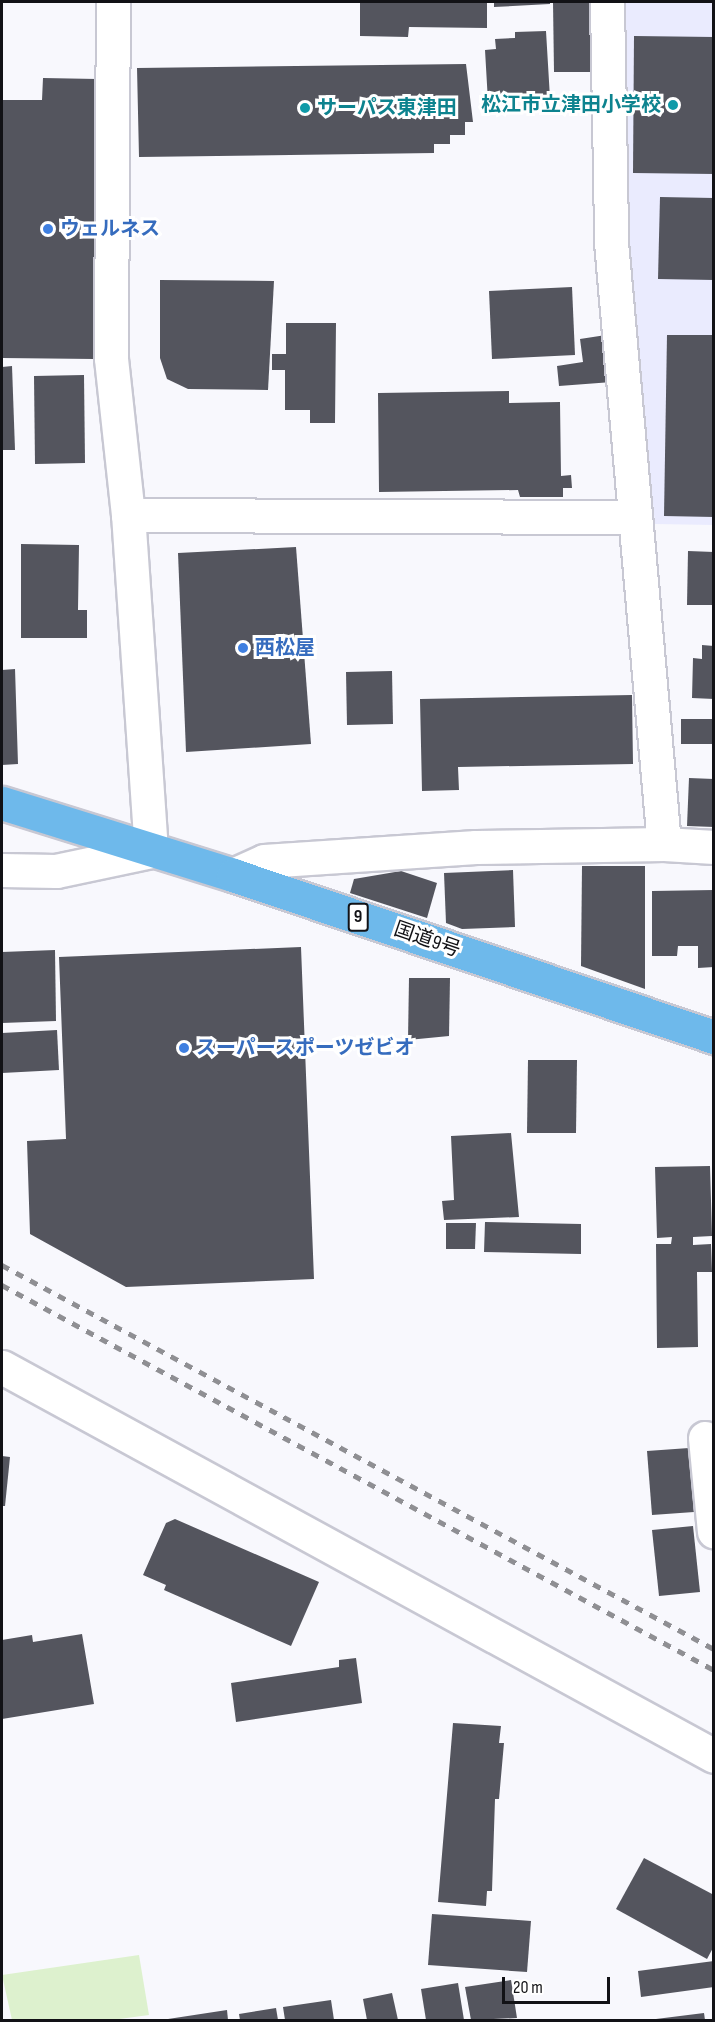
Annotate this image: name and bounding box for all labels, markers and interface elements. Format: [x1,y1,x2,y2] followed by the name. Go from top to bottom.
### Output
[481,93,661,117] place label: 松江市立津田小学校
[317,96,457,120] place label: サーパス東津田
[666,98,680,112] marker: 松江市立津田小学校
[298,101,312,115] marker: サーパス東津田
[60,217,160,241] place label: ウェルネス
[41,222,55,236] marker: ウェルネス
[255,636,315,660] place label: 西松屋
[236,641,250,655] marker: 西松屋
[348,902,368,932] road number: 9
[391,917,463,963] street label: 国道9号
[196,1036,416,1060] place label: スーパースポーツゼビオ
[177,1041,191,1055] marker: スーパースポーツゼビオ
[505,1965,613,2003] scale bar
[513,1977,543,1998] text: 20 m

